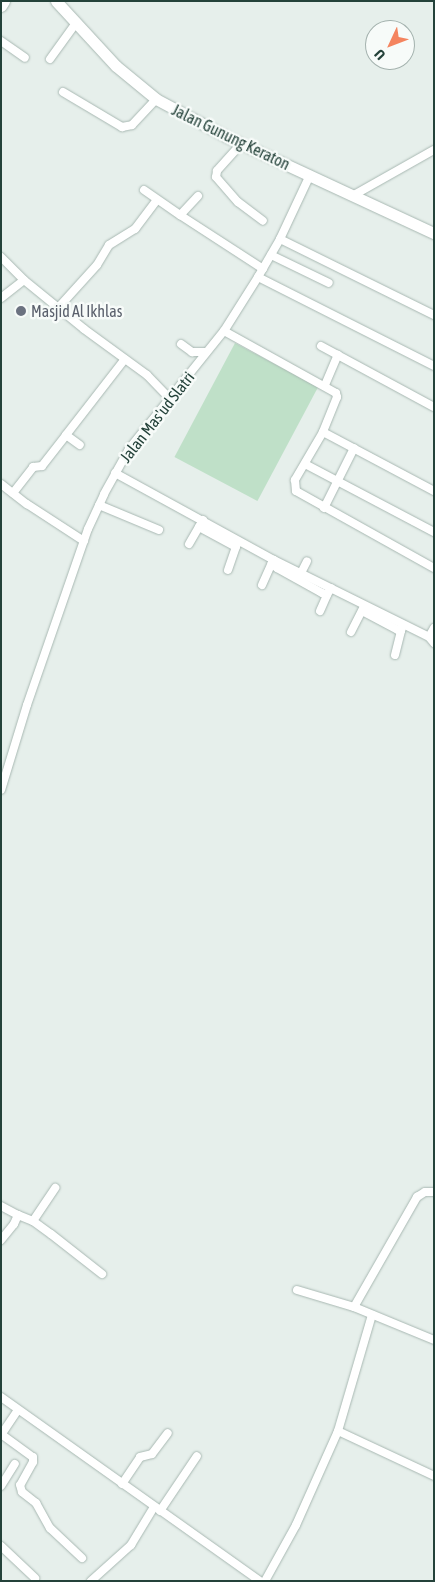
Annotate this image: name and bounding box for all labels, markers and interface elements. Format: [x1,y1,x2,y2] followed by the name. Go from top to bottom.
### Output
[365,20,415,70] north arrow
[371,46,388,63] text: U
[169,100,293,174] street label: Jalan Gunung Keraton
[31,301,122,321] place label: Masjid Al Ikhlas
[15,305,27,317] marker: Masjid Al Ikhlas
[116,368,198,466] street label: Jalan Mas'ud Slatri

